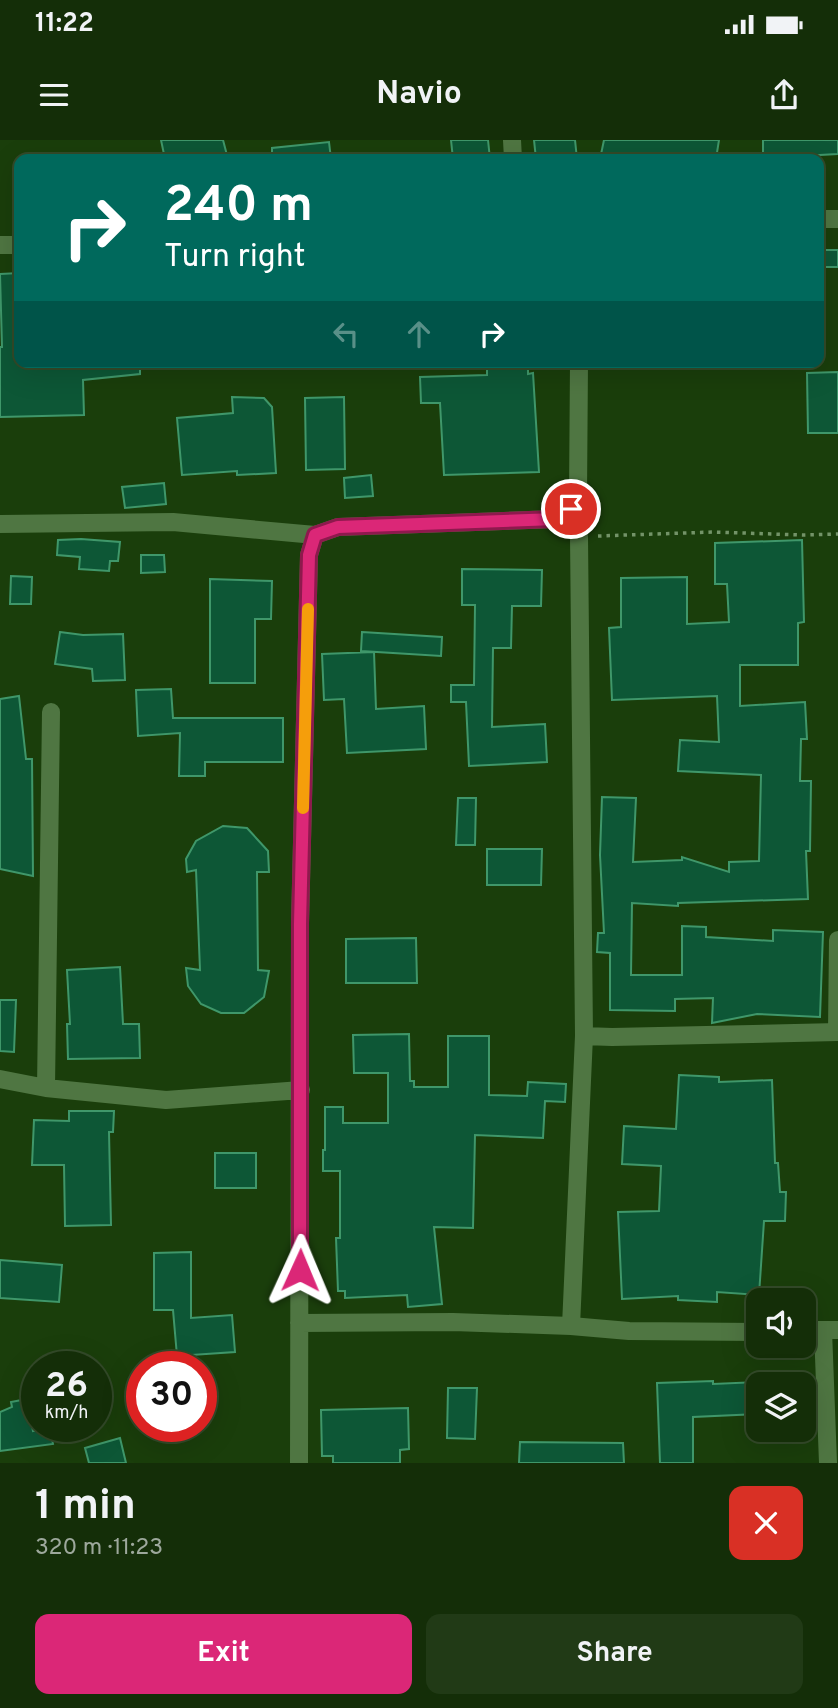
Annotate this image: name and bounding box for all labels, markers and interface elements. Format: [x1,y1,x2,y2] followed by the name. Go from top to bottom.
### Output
[35,8,94,41] text: 11:22
[376,75,462,115] text: Navio
[35,76,73,114] icon: menu
[765,76,803,114] icon: share
[164,177,313,239] text: 240 m
[49,182,140,273] icon: right
[164,238,306,278] text: Turn right
[327,315,365,353] icon: left
[400,315,438,353] icon: ahead
[473,315,511,353] icon: right
[541,479,601,539] pin
[552,490,590,528] icon: arrive
[263,1233,337,1307] position arrow
[746,1288,816,1442] map controls
[746,1288,816,1358] button: sound
[126,1351,217,1442] speed limit sign: 30
[45,1365,88,1409] text: 26
[746,1372,816,1442] button: layers
[45,1402,88,1425] text: km/h
[35,1481,136,1534] text: 1 min
[729,1486,803,1560] button: close
[35,1534,163,1563] text: 320 m · 11:23
[35,1614,412,1694] button: Exit
[426,1614,803,1694] button: Share

